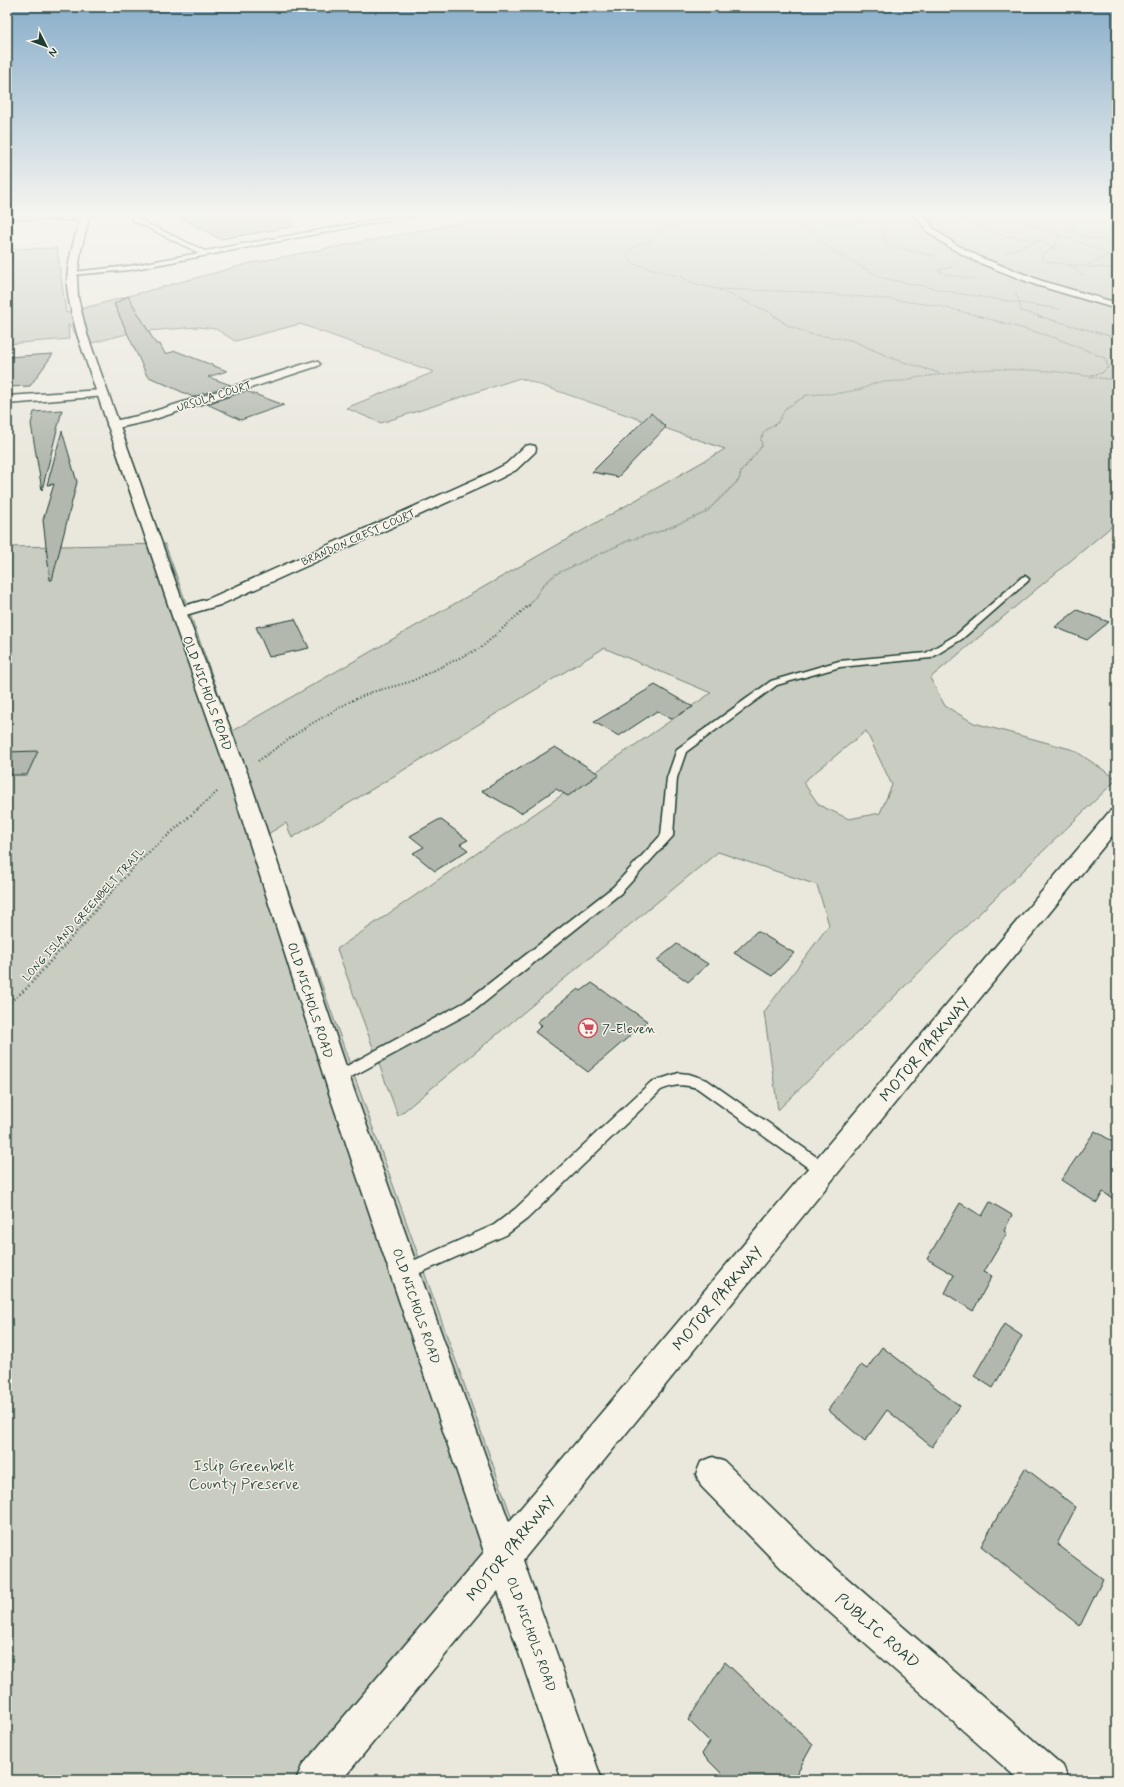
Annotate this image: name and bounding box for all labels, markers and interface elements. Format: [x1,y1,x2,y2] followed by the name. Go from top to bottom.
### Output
[26,26,66,66] north arrow
[45,45,60,59] text: N
[175,378,254,416] street label: URSULA COURT
[299,506,418,569] street label: BRANDON CREST COURT
[178,634,235,753] street label: OLD NICHOLS ROAD
[20,845,148,984] street label: LONG ISLAND GREENBELT TRAIL
[283,940,336,1061] street label: OLD NICHOLS ROAD
[875,993,975,1107] street label: MOTOR PARKWAY
[577,1017,599,1039] supermarket icon: 7-Eleven
[602,1021,655,1038] place label: 7-Eleven
[668,1242,768,1356] street label: MOTOR PARKWAY
[388,1246,443,1367] street label: OLD NICHOLS ROAD
[189,1456,300,1495] park label: Islip Greenbelt County Preserve
[462,1492,560,1606] street label: MOTOR PARKWAY
[502,1575,559,1694] street label: OLD NICHOLS ROAD
[830,1589,924,1674] street label: PUBLIC ROAD

